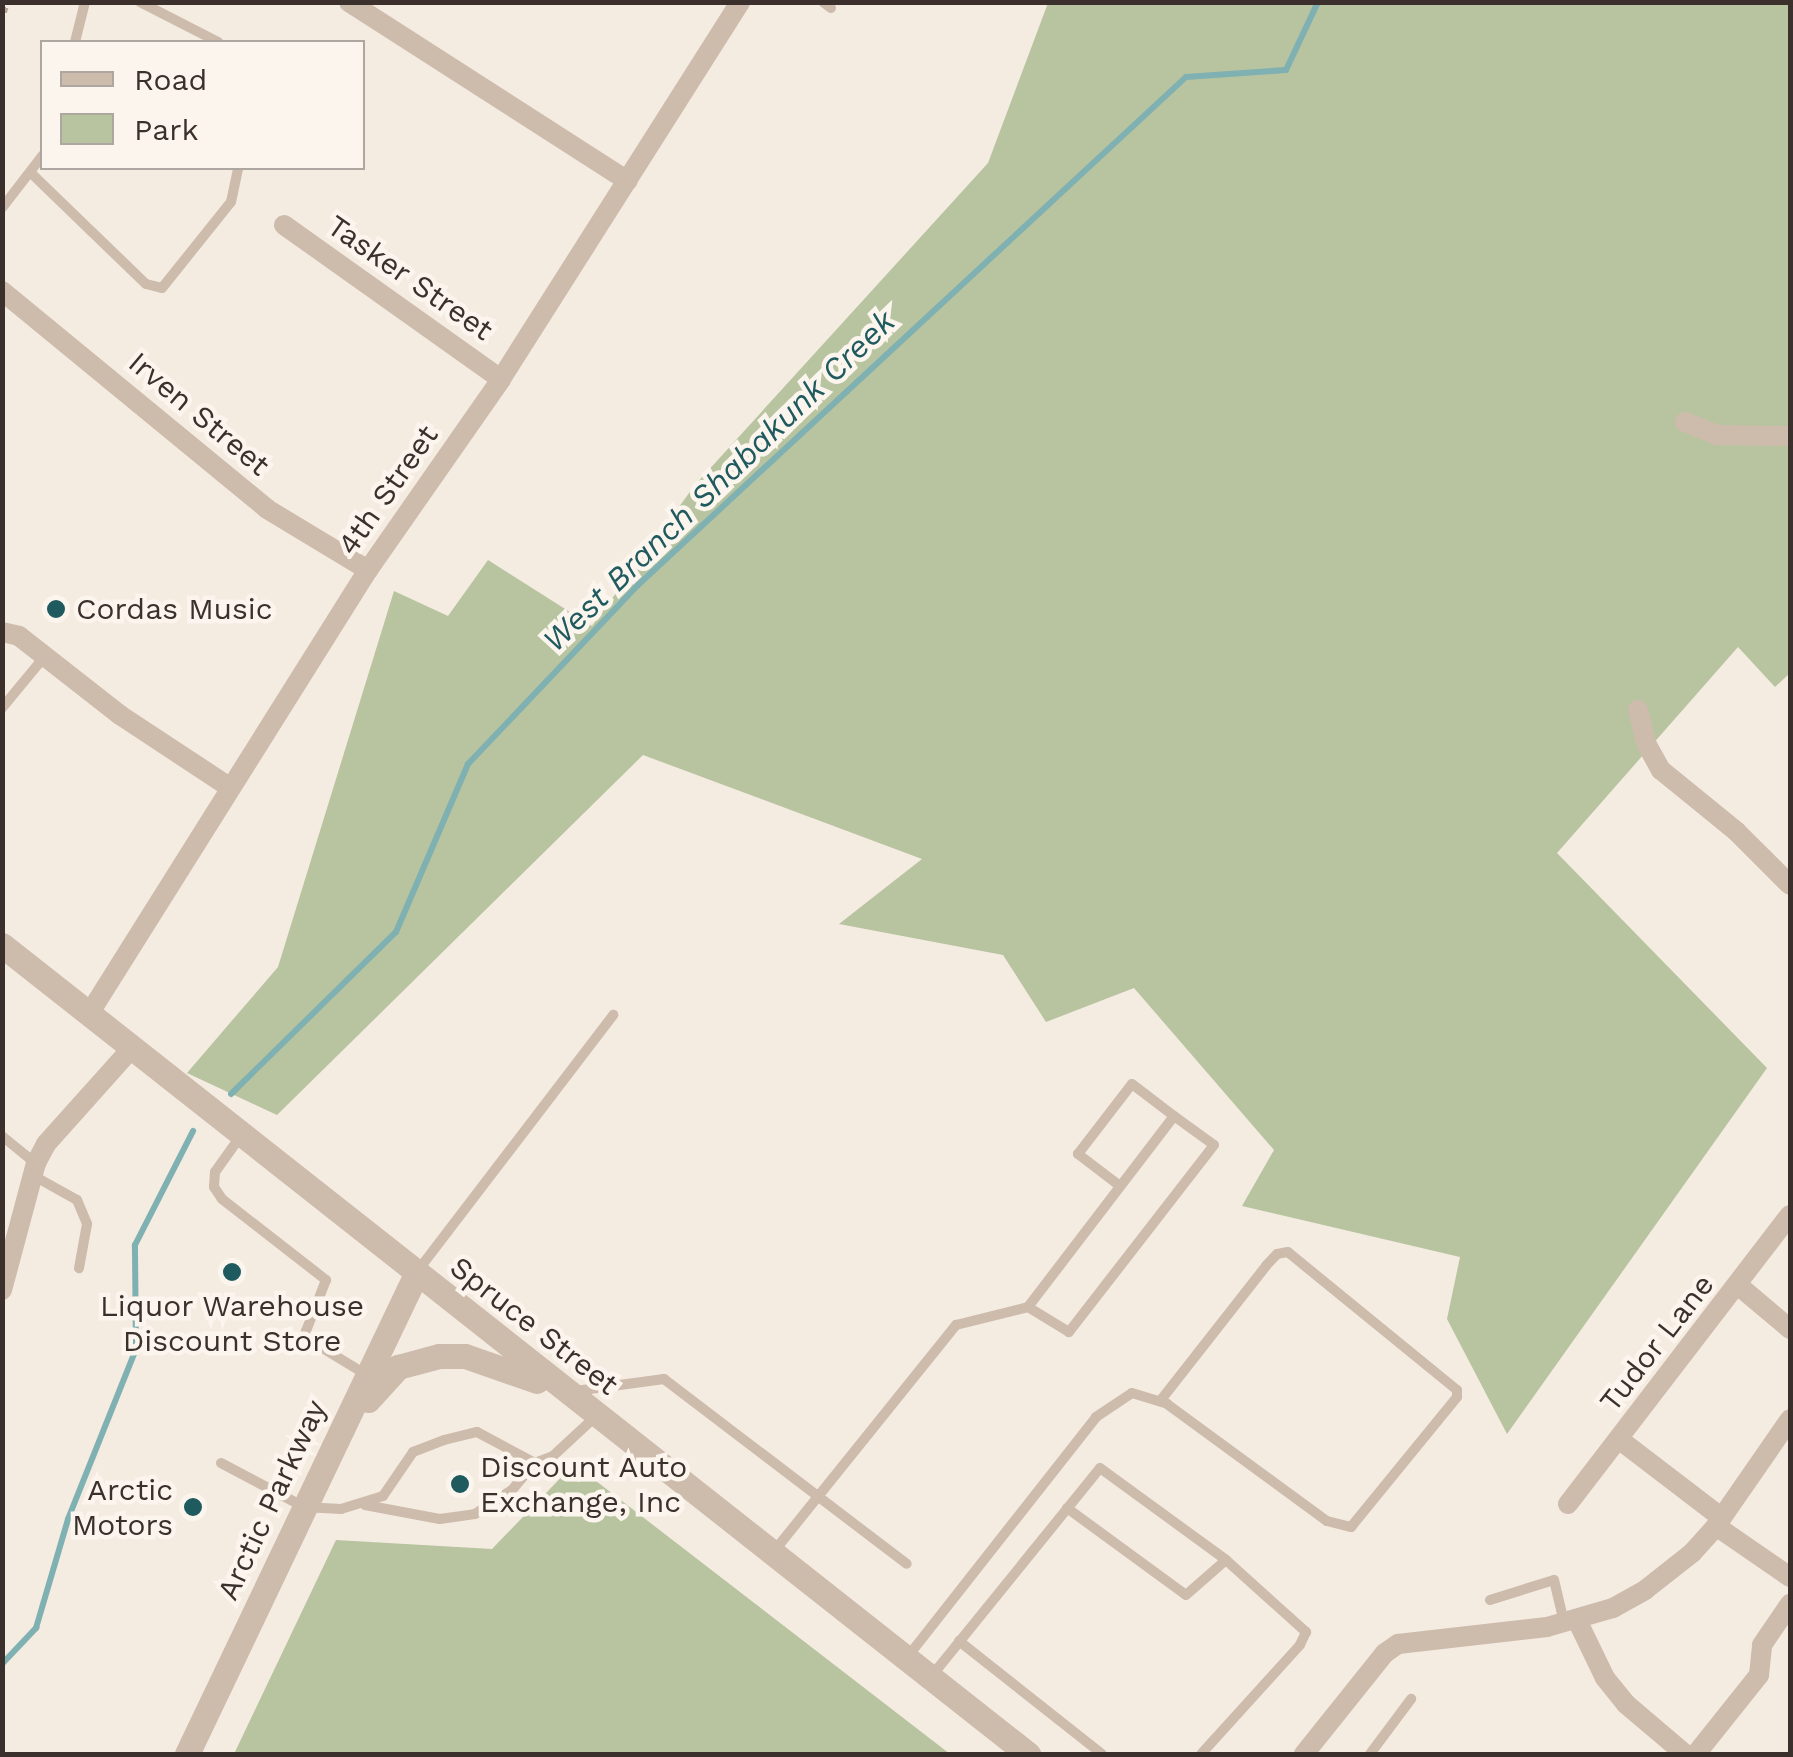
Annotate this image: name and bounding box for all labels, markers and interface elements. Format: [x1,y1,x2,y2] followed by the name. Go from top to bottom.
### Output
[40,40,365,170] legend
[134,62,207,97] text: Road
[134,112,199,147] text: Park
[320,207,500,349] street label: Tasker Street
[535,302,903,660] water label: West Branch Shabakunk Creek
[121,345,277,483] street label: Irven Street
[330,418,446,562] street label: 4th Street
[76,591,273,627] place label: Cordas Music
[45,598,67,620] marker: Cordas Music
[443,1249,625,1403] street label: Spruce Street
[221,1261,243,1283] marker: Liquor Warehouse Discount Store
[1592,1267,1722,1419] street label: Tudor Lane
[99,1288,365,1358] place label: Liquor Warehouse Discount Store
[210,1394,334,1606] street label: Arctic Parkway
[480,1449,688,1520] place label: Discount Auto Exchange, Inc
[72,1472,173,1542] place label: Arctic Motors
[449,1473,471,1495] marker: Discount Auto Exchange, Inc
[182,1496,204,1518] marker: Arctic Motors

